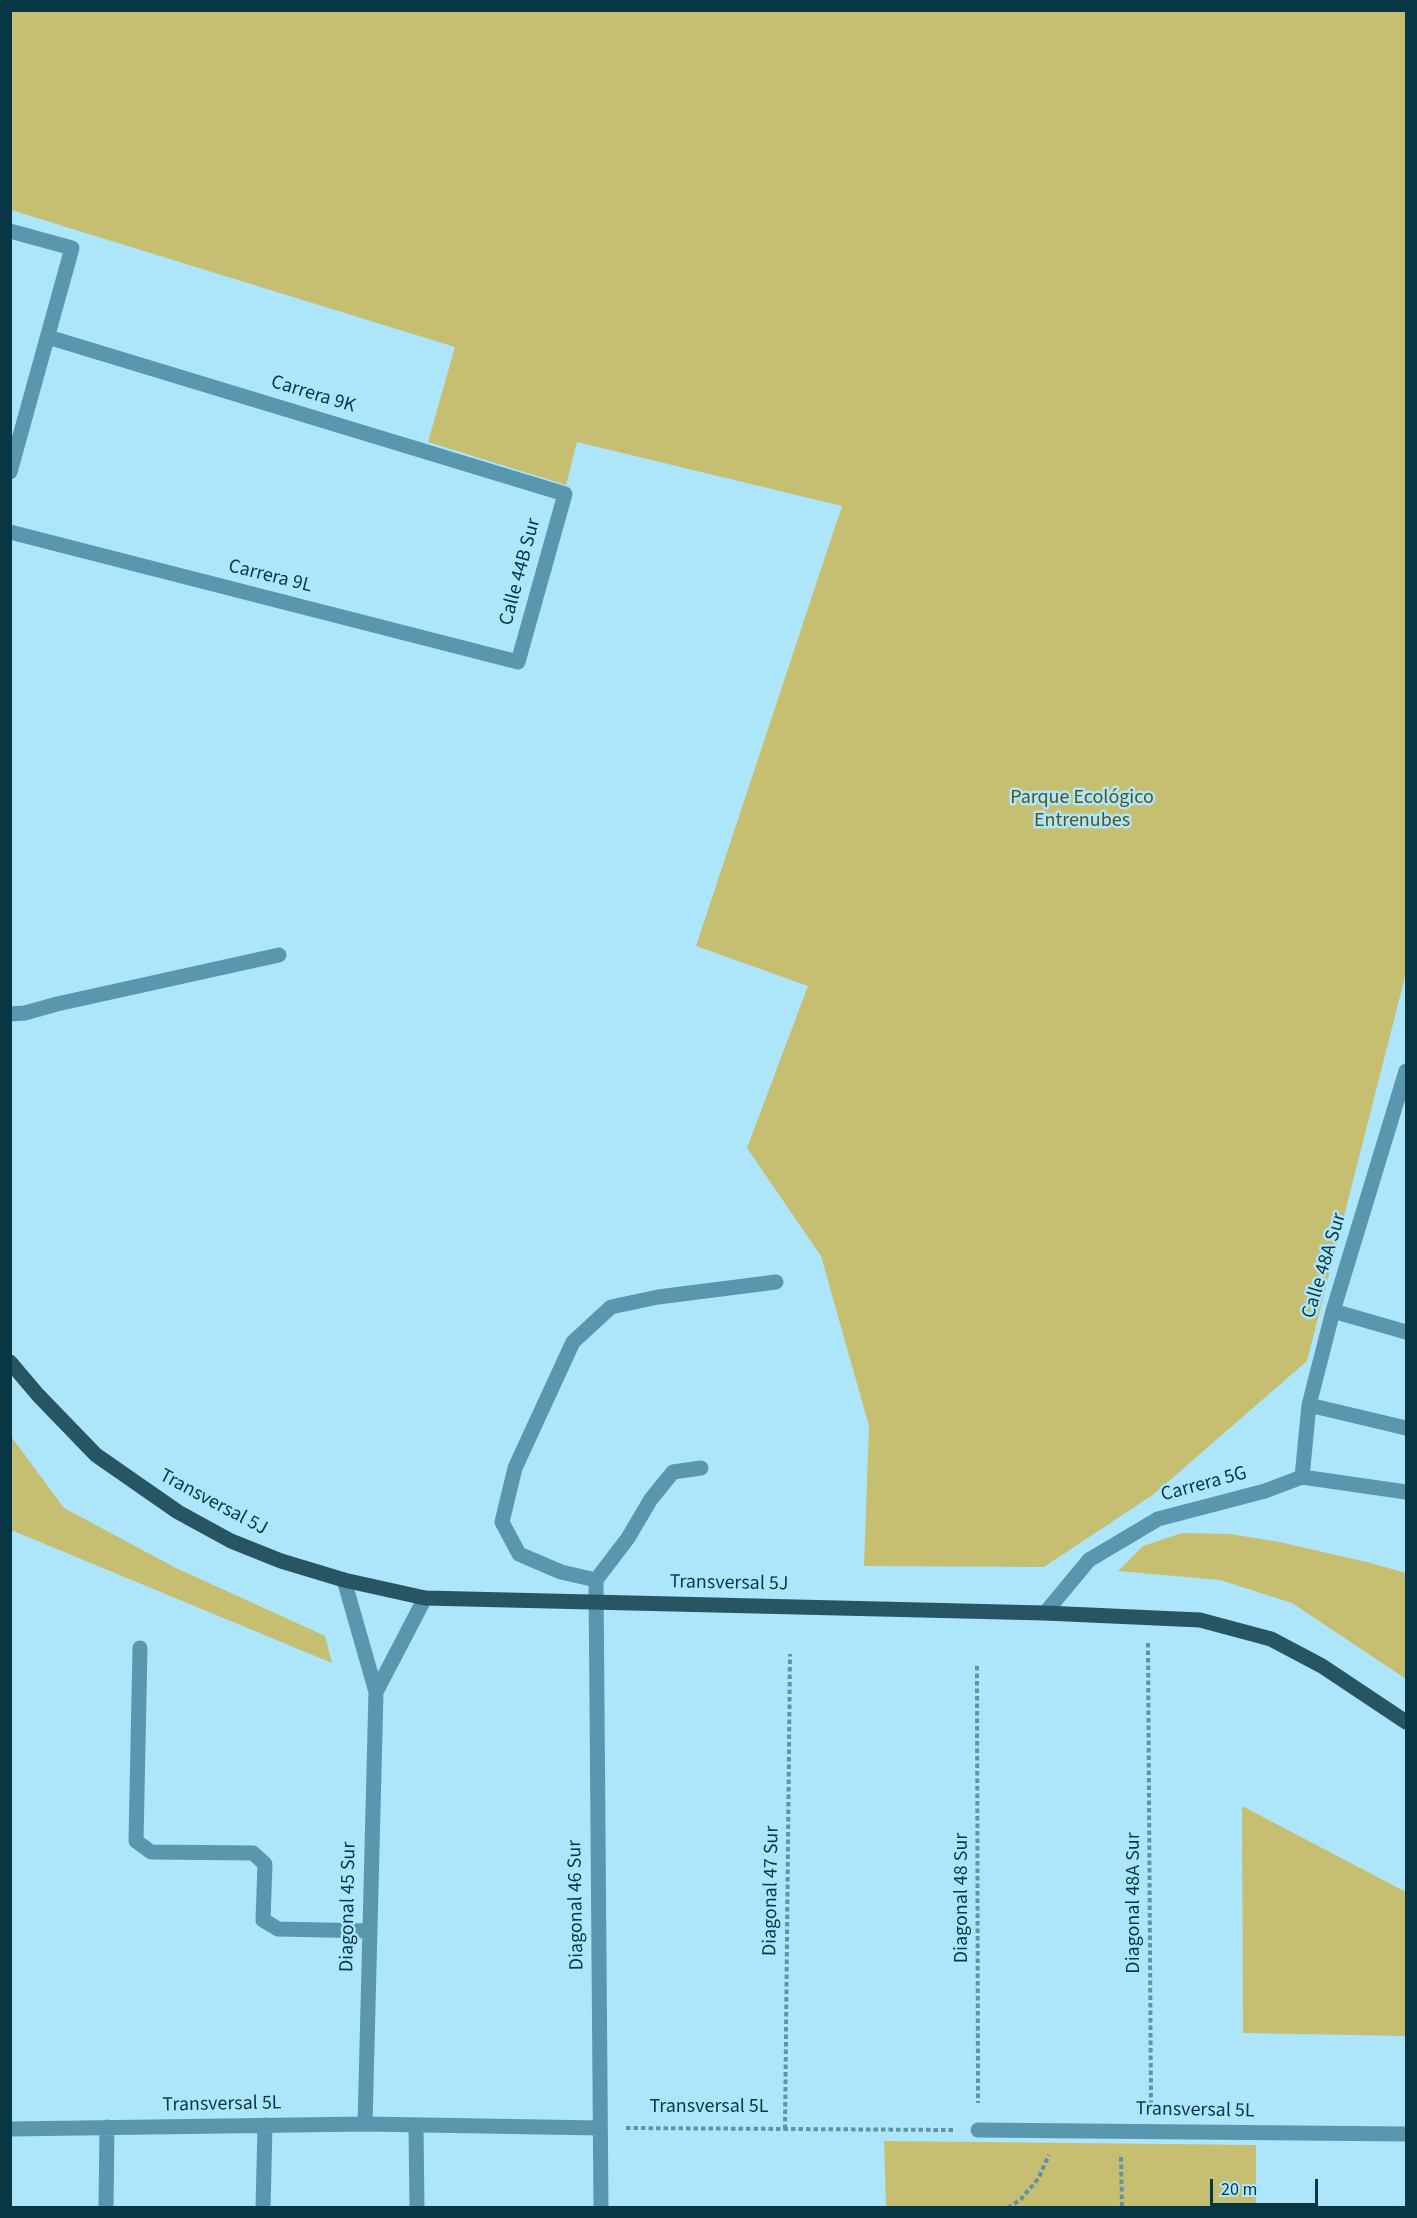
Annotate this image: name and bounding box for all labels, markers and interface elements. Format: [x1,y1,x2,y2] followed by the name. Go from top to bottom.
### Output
[268,371,358,419] street label: Carrera 9K
[495,516,547,628] street label: Calle 44B Sur
[226,555,314,599] street label: Carrera 9L
[1010,787,1154,834] park label: Parque Ecológico Entrenubes
[1298,1210,1352,1322] street label: Calle 48A Sur
[1158,1462,1250,1508] street label: Carrera 5G
[155,1465,271,1541] street label: Transversal 5J
[669,1571,789,1597] street label: Transversal 5J
[759,1826,785,1956] street label: Diagonal 47 Sur
[1123,1832,1147,1974] street label: Diagonal 48A Sur
[951,1833,975,1963] street label: Diagonal 48 Sur
[564,1840,590,1970] street label: Diagonal 46 Sur
[336,1842,362,1972] street label: Diagonal 45 Sur
[162,2092,282,2118] street label: Transversal 5L
[650,2096,768,2120] street label: Transversal 5L
[1135,2098,1255,2124] street label: Transversal 5L
[1213,2167,1321,2205] scale bar
[1221,2177,1257,2202] text: 20 m

